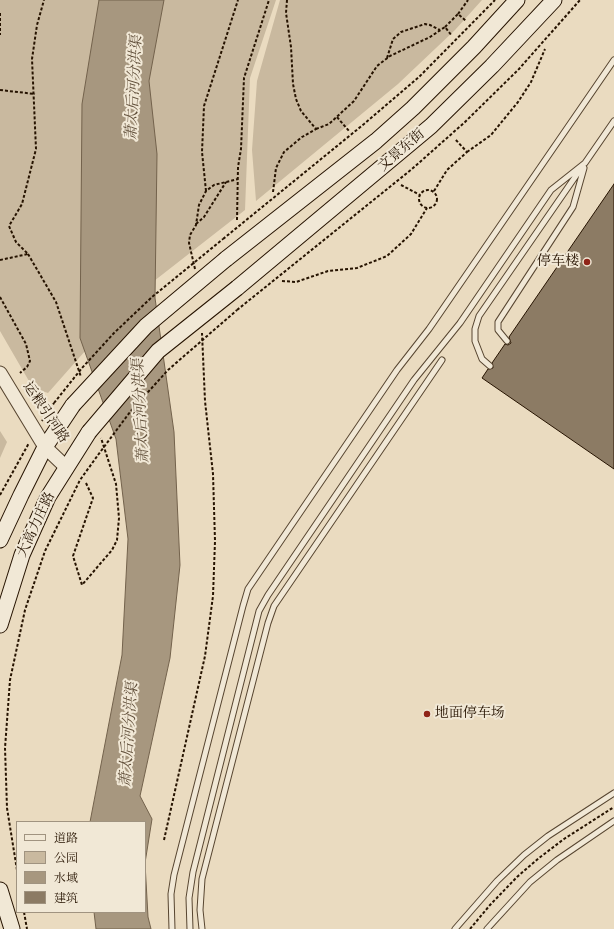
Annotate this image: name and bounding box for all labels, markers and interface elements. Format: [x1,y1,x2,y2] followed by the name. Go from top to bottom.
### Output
[123,35,147,141] water label: 萧太后河分洪渠
[375,126,429,176] street label: 文景东街
[537,254,579,270] place label: 停车楼
[582,257,592,267] marker: 停车楼
[130,358,154,464] water label: 萧太后河分洪渠
[18,379,72,447] street label: 运粮引河路
[15,490,59,560] street label: 大高力庄路
[117,682,143,788] water label: 萧太后河分洪渠
[435,706,505,722] place label: 地面停车场
[422,709,432,719] marker: 地面停车场
[16,821,146,913] legend
[54,831,78,846] text: 道路
[54,851,78,866] text: 公园
[54,871,78,886] text: 水域
[54,891,78,906] text: 建筑

